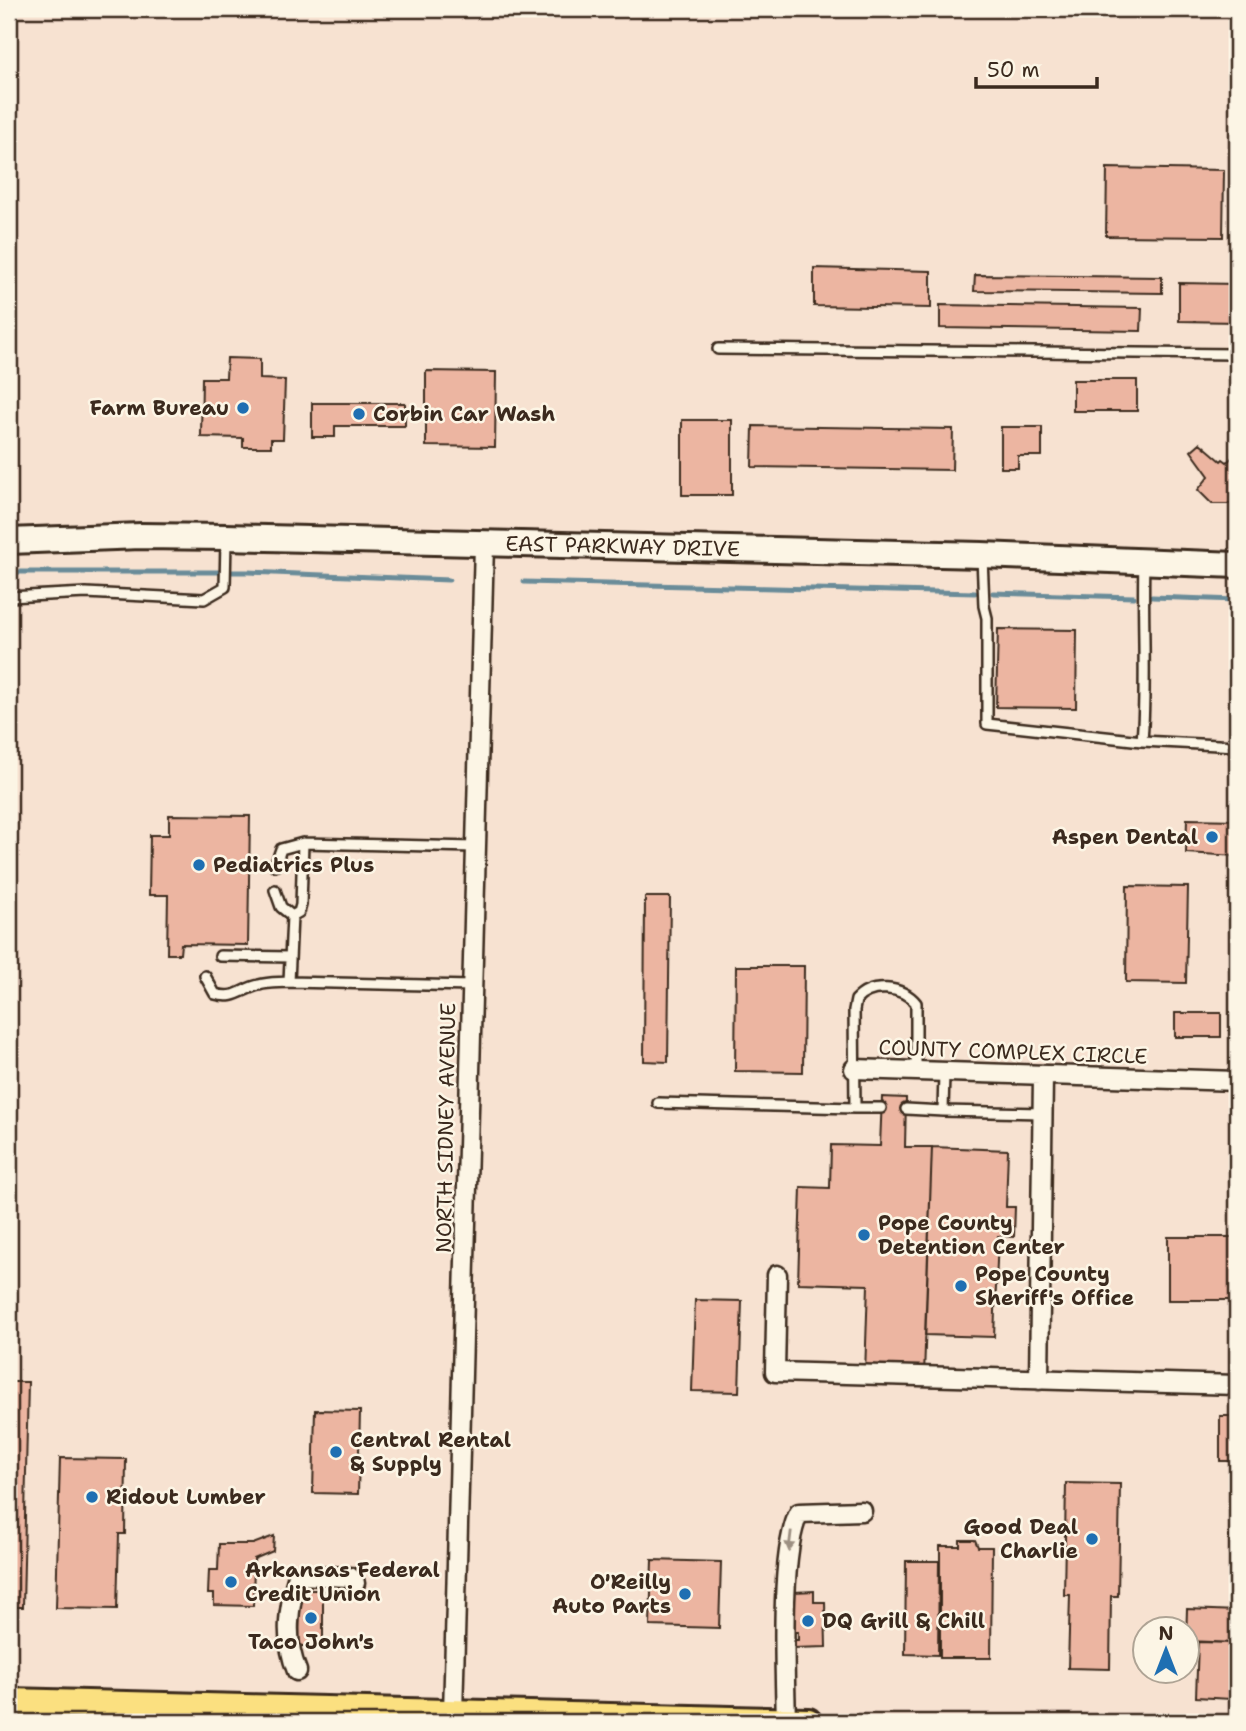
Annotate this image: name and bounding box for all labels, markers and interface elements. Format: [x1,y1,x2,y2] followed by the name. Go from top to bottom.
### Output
[976,46,1097,90] scale bar
[987,56,1040,84] text: 50 m
[90,394,229,422] place label: Farm Bureau
[235,400,251,416] marker: Farm Bureau
[373,400,555,428] place label: Corbin Car Wash
[351,406,367,422] marker: Corbin Car Wash
[505,530,740,563] street label: EAST PARKWAY DRIVE
[1052,823,1198,851] place label: Aspen Dental
[1204,829,1220,845] marker: Aspen Dental
[213,851,374,879] place label: Pediatrics Plus
[191,857,207,873] marker: Pediatrics Plus
[430,1003,462,1253] street label: NORTH SIDNEY AVENUE
[878,1033,1148,1071] street label: COUNTY COMPLEX CIRCLE
[878,1209,1065,1261] place label: Pope County Detention Center
[856,1227,872,1243] marker: Pope County Detention Center
[975,1260,1134,1312] place label: Pope County Sheriff's Office
[953,1278,969,1294] marker: Pope County Sheriff's Office
[350,1426,511,1478] place label: Central Rental & Supply
[328,1444,344,1460] marker: Central Rental & Supply
[106,1483,266,1511] place label: Ridout Lumber
[84,1489,100,1505] marker: Ridout Lumber
[963,1513,1078,1565] place label: Good Deal Charlie
[784,1530,795,1552] one-way arrow
[1084,1531,1100,1547] marker: Good Deal Charlie
[245,1556,440,1608] place label: Arkansas Federal Credit Union
[552,1568,671,1620] place label: O'Reilly Auto Parts
[223,1574,239,1590] marker: Arkansas Federal Credit Union
[677,1586,693,1602] marker: O'Reilly Auto Parts
[822,1607,985,1635] place label: DQ Grill & Chill
[303,1610,319,1626] marker: Taco John's
[800,1613,816,1629] marker: DQ Grill & Chill
[1130,1616,1200,1686] north arrow
[1158,1621,1174,1646] text: N
[248,1628,374,1656] place label: Taco John's

